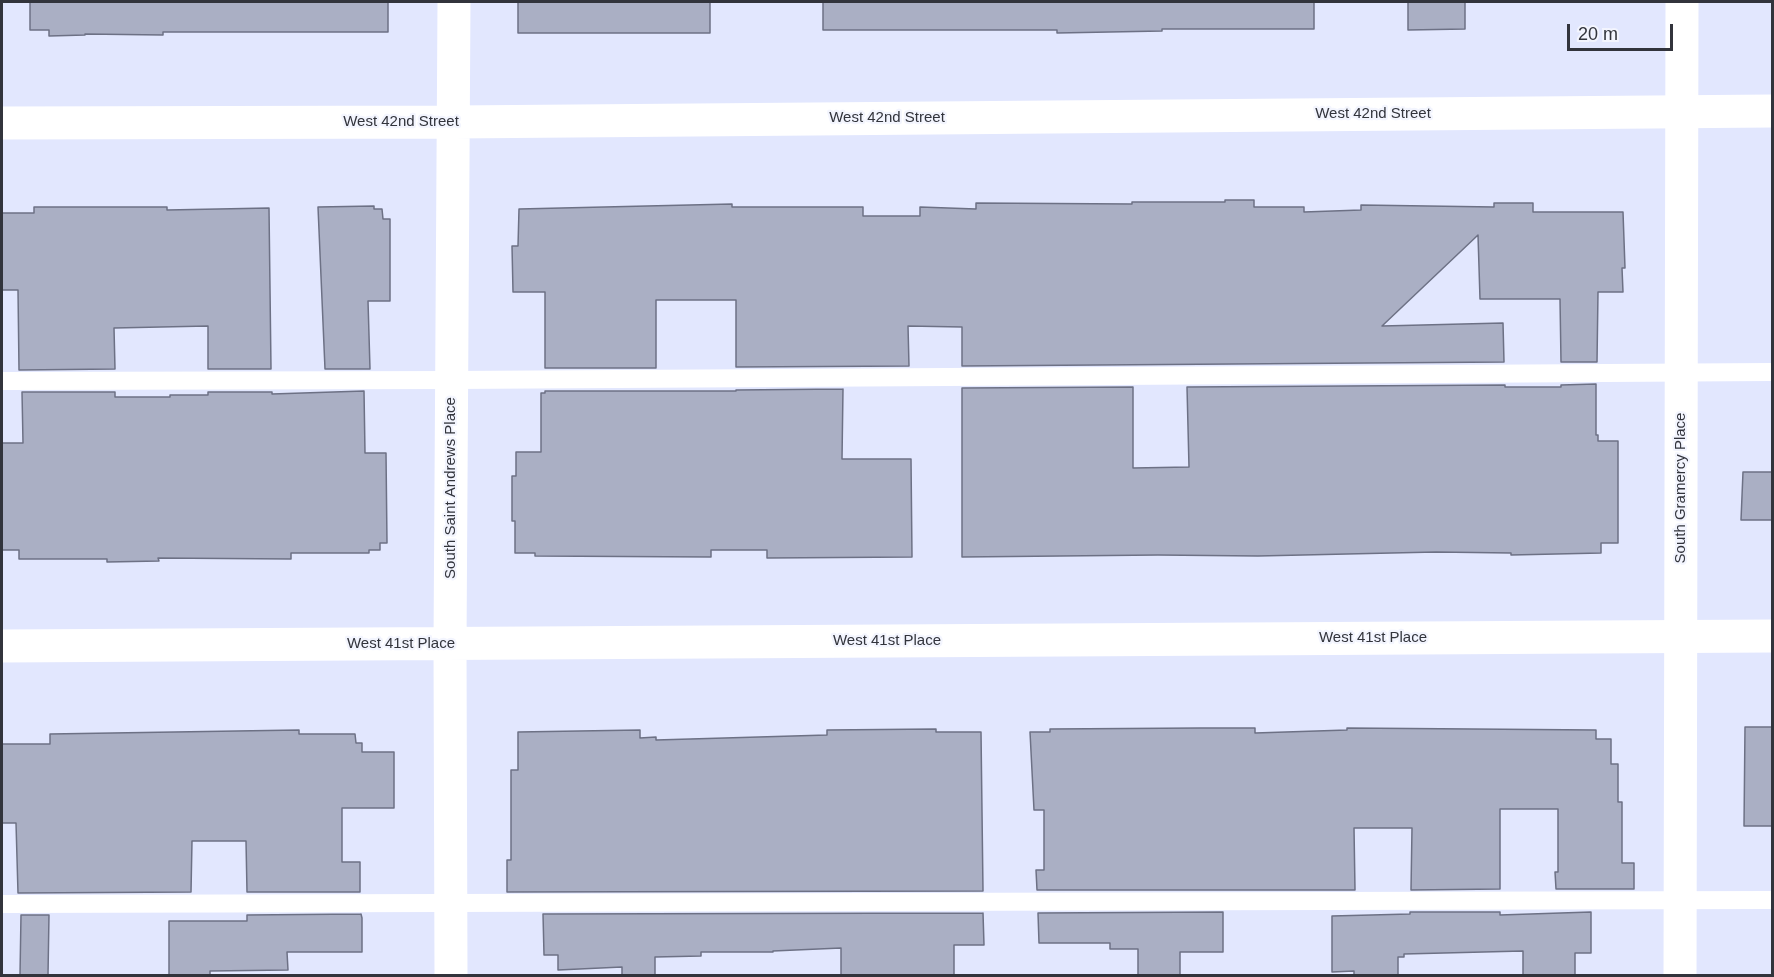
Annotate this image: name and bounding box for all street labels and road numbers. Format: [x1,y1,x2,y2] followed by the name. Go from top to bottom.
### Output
[1315,105,1431,123] street label: West 42nd Street
[829,109,945,127] street label: West 42nd Street
[343,113,459,131] street label: West 42nd Street
[442,397,460,579] street label: South Saint Andrews Place
[1672,413,1690,563] street label: South Gramercy Place
[1319,629,1427,647] street label: West 41st Place
[833,632,941,650] street label: West 41st Place
[347,635,455,653] street label: West 41st Place

